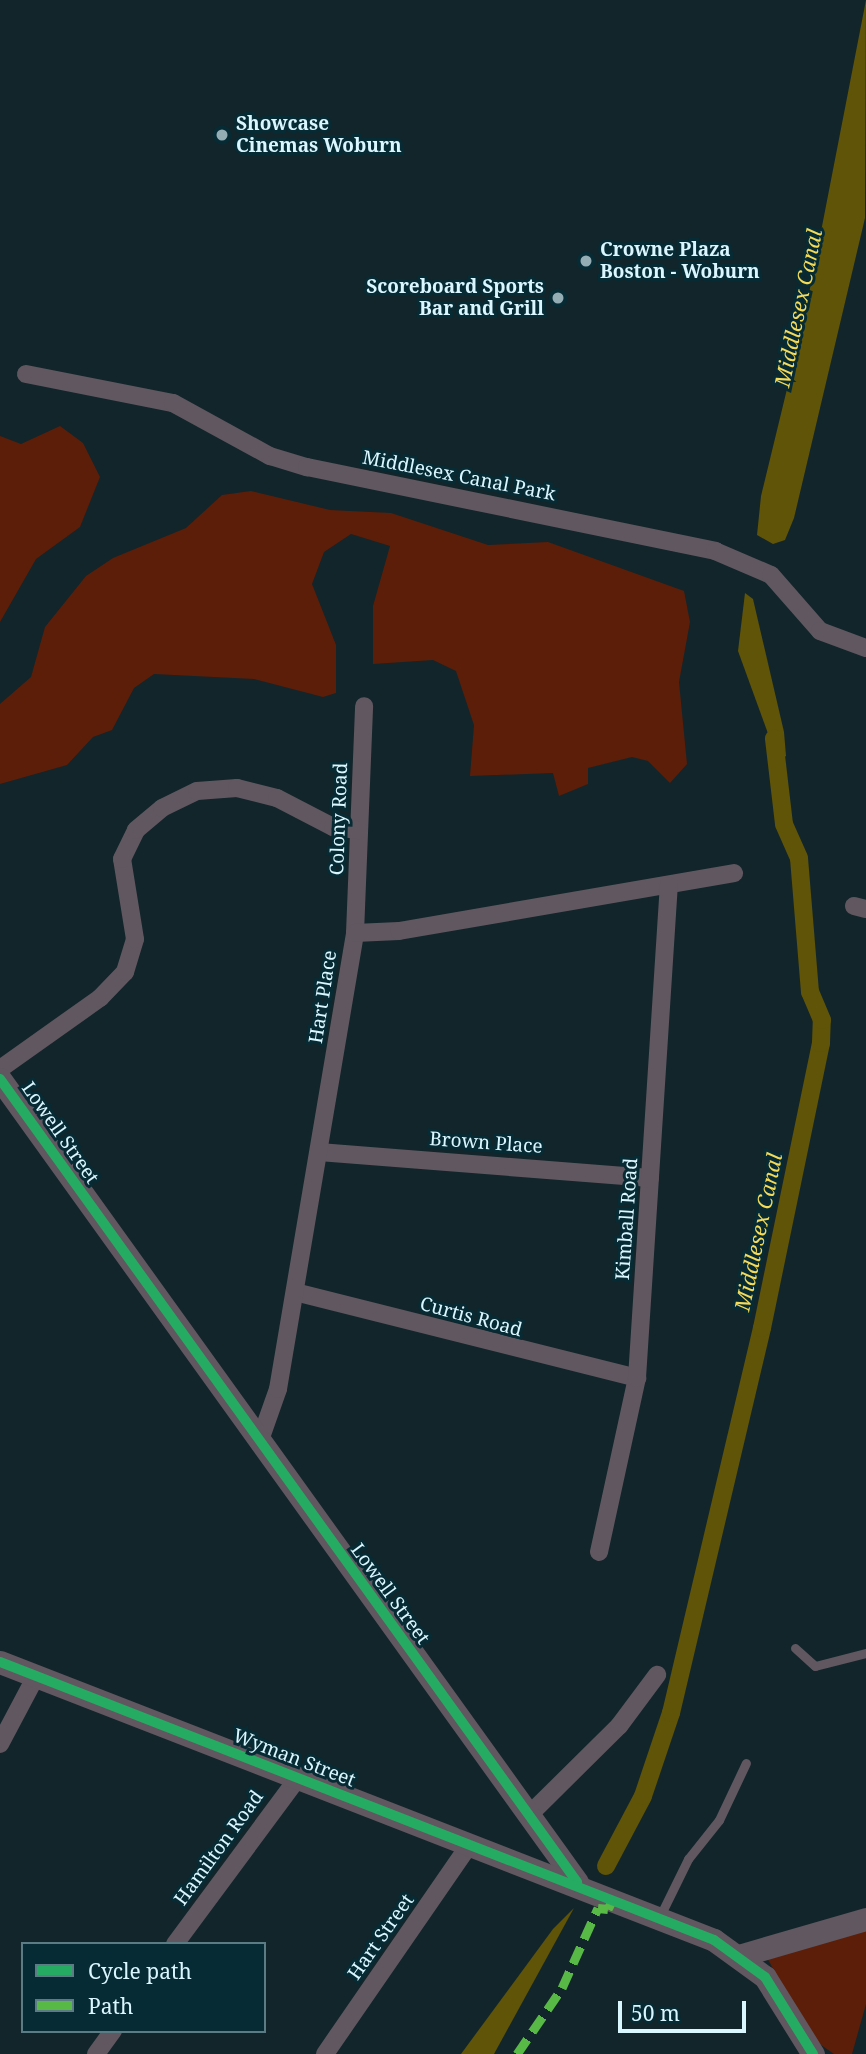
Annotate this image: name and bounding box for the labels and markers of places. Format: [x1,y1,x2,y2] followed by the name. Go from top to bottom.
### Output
[236,113,402,157] place label: Showcase Cinemas Woburn
[214,127,230,143] marker: Showcase Cinemas Woburn
[600,239,760,283] place label: Crowne Plaza Boston - Woburn
[578,253,594,269] marker: Crowne Plaza Boston - Woburn
[366,276,544,320] place label: Scoreboard Sports Bar and Grill
[550,290,566,306] marker: Scoreboard Sports Bar and Grill

